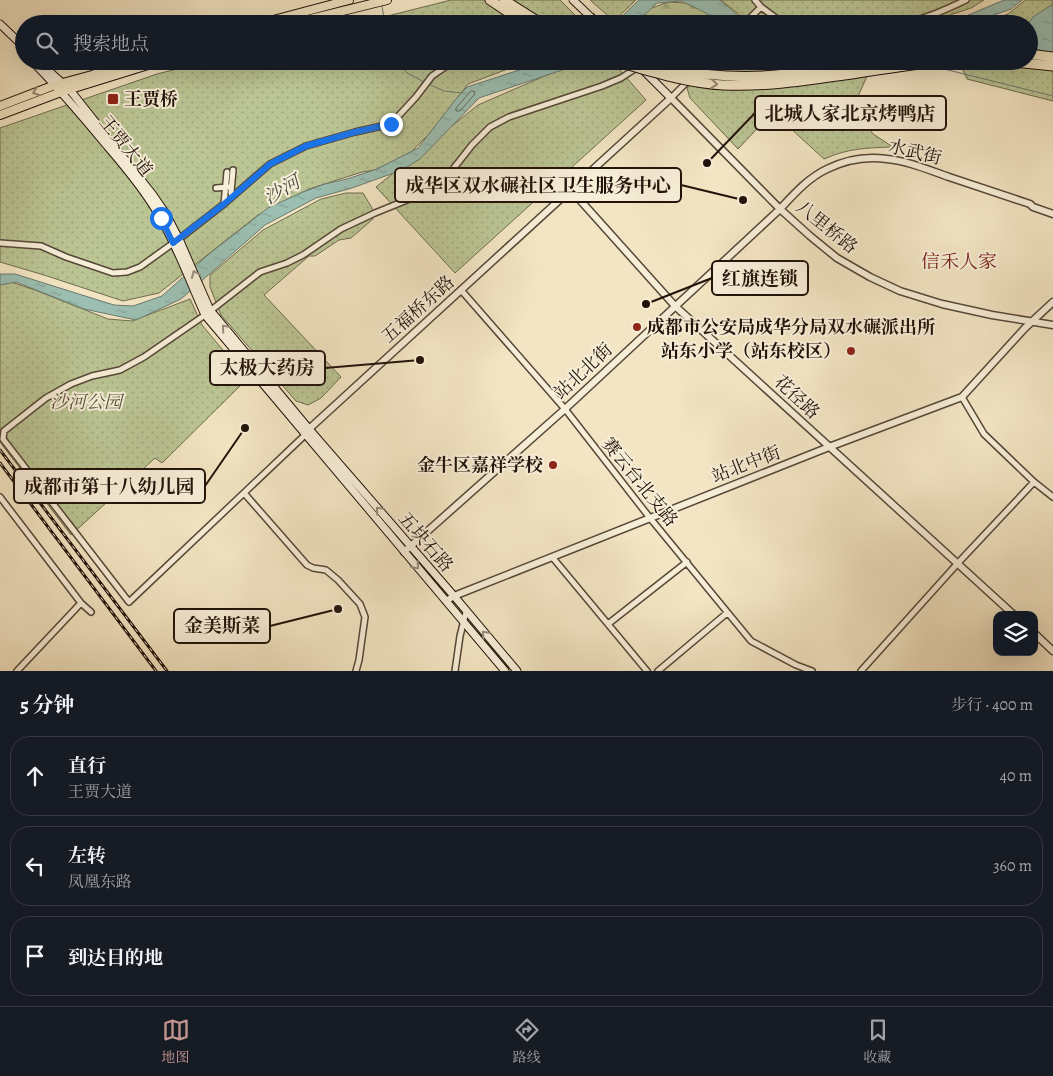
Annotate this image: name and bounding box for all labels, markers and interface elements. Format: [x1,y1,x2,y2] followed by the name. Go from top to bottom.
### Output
[15,15,1038,70] search box
[33,29,61,57] icon: search
[73,31,149,57] text: 搜索地点
[710,78,718,89] one-way arrow
[32,86,41,96] one-way arrow
[124,87,178,111] place label: 王贾桥
[106,92,120,106] marker: 王贾桥
[755,96,946,130] callout: 北城人家北京烤鸭店
[764,101,936,127] text: 北城人家北京烤鸭店
[94,110,158,182] street label: 王贾大道
[380,113,403,136] route end
[886,134,944,170] street label: 水武街
[259,168,308,211] water label: 沙河
[395,168,681,202] callout: 成华区双水碾社区卫生服务中心
[405,173,671,199] text: 成华区双水碾社区卫生服务中心
[791,195,863,259] street label: 八里桥路
[150,207,173,230] route start
[921,249,997,275] district label: 信禾人家
[712,261,808,295] callout: 红旗连锁
[722,266,798,292] text: 红旗连锁
[190,270,201,279] one-way arrow
[377,270,459,348] street label: 五福桥东路
[647,315,936,339] place label: 成都市公安局成华分局双水碾派出所
[631,321,643,333] marker: 成都市公安局成华分局双水碾派出所
[222,325,231,334] one-way arrow
[548,338,618,404] street label: 站北北街
[661,339,841,363] place label: 站东小学（站东校区）
[845,345,857,357] marker: 站东小学（站东校区）
[210,351,325,385] callout: 太极大药房
[219,355,315,381] text: 太极大药房
[769,370,825,424] street label: 花径路
[50,390,125,414] park label: 沙河公园
[597,432,683,532] street label: 赛云台北支路
[708,440,784,488] street label: 站北中街
[417,453,543,477] place label: 金牛区嘉祥学校
[547,459,559,471] marker: 金牛区嘉祥学校
[14,469,205,503] callout: 成都市第十八幼儿园
[23,474,195,500] text: 成都市第十八幼儿园
[376,507,385,516] one-way arrow
[393,507,459,577] street label: 五块石路
[410,560,419,569] one-way arrow
[174,609,270,643] callout: 金美斯菜
[993,611,1038,656] map controls
[993,611,1038,656] button: layers
[184,613,260,639] text: 金美斯菜
[482,630,491,639] one-way arrow
[20,691,75,719] text: 5 分钟
[951,694,1033,716] text: 步行 · 400 m
[68,753,106,779] text: 直行
[21,762,49,790] icon: ahead
[1000,765,1032,787] text: 40 m
[68,781,132,803] text: 王贾大道
[68,843,106,869] text: 左转
[21,852,49,880] icon: left
[993,855,1032,877] text: 360 m
[68,871,132,893] text: 凤凰东路
[21,942,49,970] icon: arrive
[68,945,163,971] text: 到达目的地
[162,1016,190,1067] tab: 地图
[513,1016,541,1067] tab: 路线
[864,1016,892,1067] tab: 收藏

